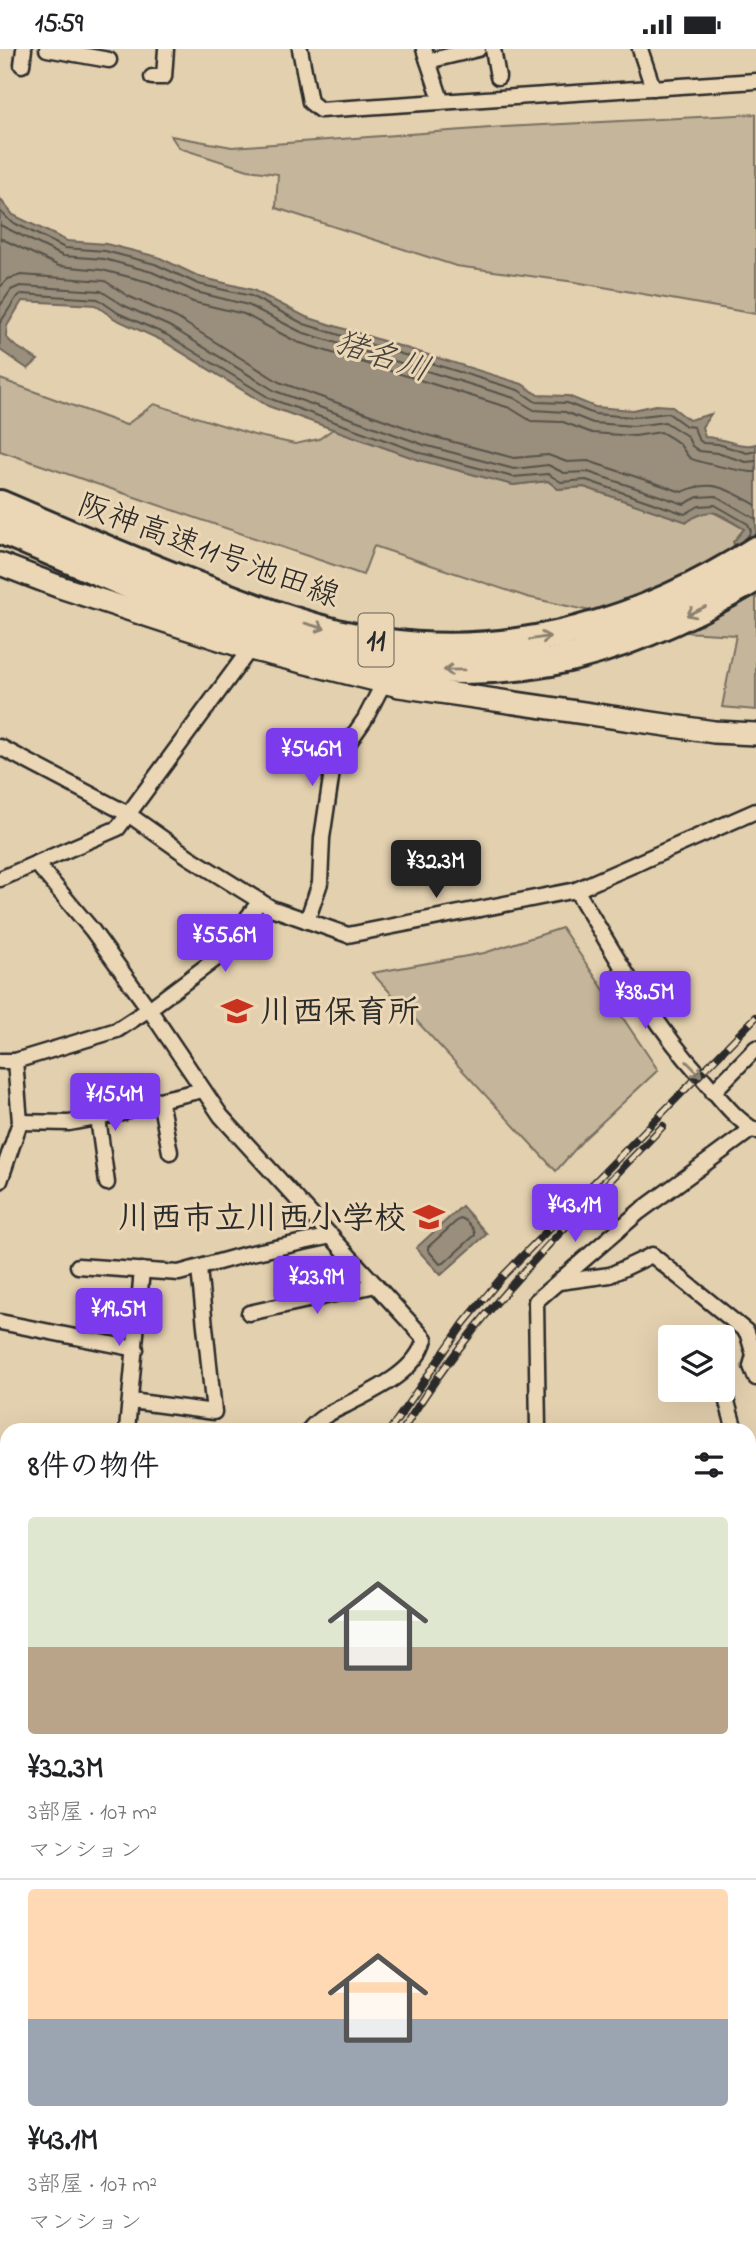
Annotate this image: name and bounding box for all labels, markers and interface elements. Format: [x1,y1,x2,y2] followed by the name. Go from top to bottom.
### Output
[35,6,83,44] text: 15:59
[327,320,436,396] water label: 猪名川
[70,483,346,622] street label: 阪神高速11号池田線
[686,605,707,618] one-way arrow
[358,613,394,667] road number: 11
[303,621,325,634] one-way arrow
[528,631,551,644] one-way arrow
[442,663,465,677] one-way arrow
[255,729,369,788] pin: ¥54.6M
[282,734,342,767] text: ¥54.6M
[379,841,493,900] pin: ¥32.3M
[407,846,465,879] text: ¥32.3M
[168,915,282,974] pin: ¥55.6M
[193,920,257,953] text: ¥55.6M
[588,971,702,1031] pin: ¥38.5M
[616,977,674,1010] text: ¥38.5M
[260,991,420,1038] place label: 川西保育所
[220,994,254,1028] school or university icon: 川西保育所
[685,1061,702,1078] one-way arrow
[58,1073,172,1133] pin: ¥15.4M
[86,1079,144,1112] text: ¥15.4M
[518,1185,632,1244] pin: ¥43.1M
[548,1190,602,1223] text: ¥43.1M
[118,1197,406,1244] place label: 川西市立川西小学校
[412,1200,446,1234] school or university icon: 川西市立川西小学校
[260,1257,374,1316] pin: ¥23.9M
[289,1262,345,1295] text: ¥23.9M
[62,1289,176,1348] pin: ¥19.5M
[91,1294,147,1327] text: ¥19.5M
[658,1325,735,1402] map controls
[658,1325,735,1402] button: layers
[28,1446,159,1490] text: 8件の物件
[690,1446,728,1484] icon: filters
[315,1563,441,1689] icon: home
[28,1748,104,1792] text: ¥32.3M
[28,1797,157,1830] text: 3部屋 · 107 m²
[28,1835,142,1868] text: マンション
[315,1935,441,2061] icon: home
[28,2120,98,2164] text: ¥43.1M
[28,2169,157,2202] text: 3部屋 · 107 m²
[28,2207,142,2240] text: マンション

